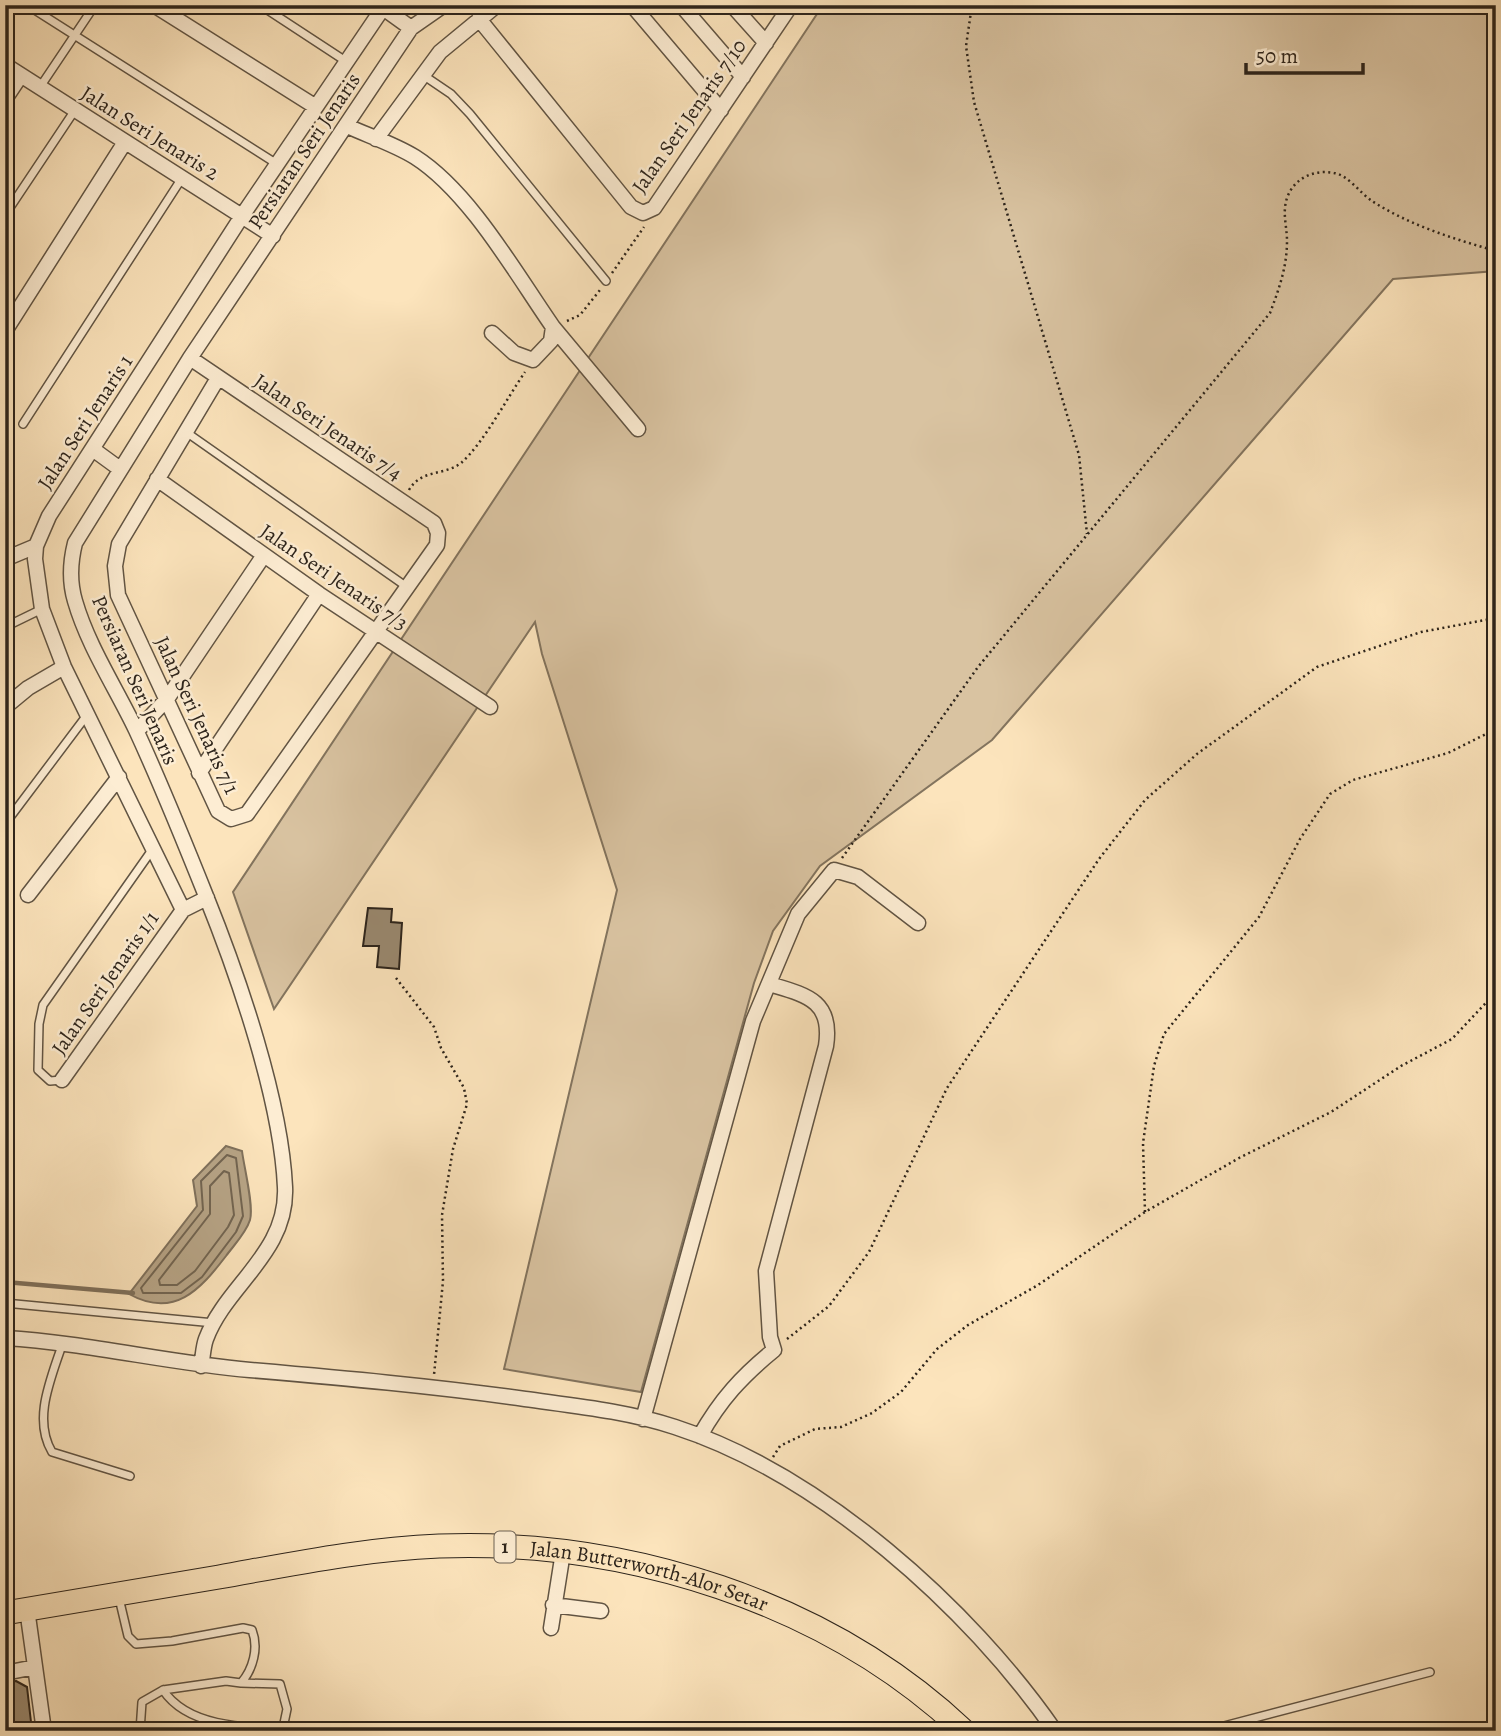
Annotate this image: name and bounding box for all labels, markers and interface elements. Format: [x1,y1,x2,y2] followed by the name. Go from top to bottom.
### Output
[1246,32,1363,76] scale bar
[625,33,753,199] street label: Jalan Seri Jenaris 7/10
[1256,42,1298,70] text: 50 m
[241,67,367,235] street label: Persiaran Seri Jenaris
[76,79,224,187] street label: Jalan Seri Jenaris 2
[31,349,139,495] street label: Jalan Seri Jenaris 1
[248,367,408,487] street label: Jalan Seri Jenaris 7/4
[255,517,413,637] street label: Jalan Seri Jenaris 7/3
[85,591,185,769] street label: Persiaran Seri Jenaris
[148,632,246,798] street label: Jalan Seri Jenaris 7/1
[45,906,165,1060] street label: Jalan Seri Jenaris 1/1
[494,1532,516,1562] road number: 1
[529,1534,773,1618] street label: Jalan Butterworth-Alor Setar

